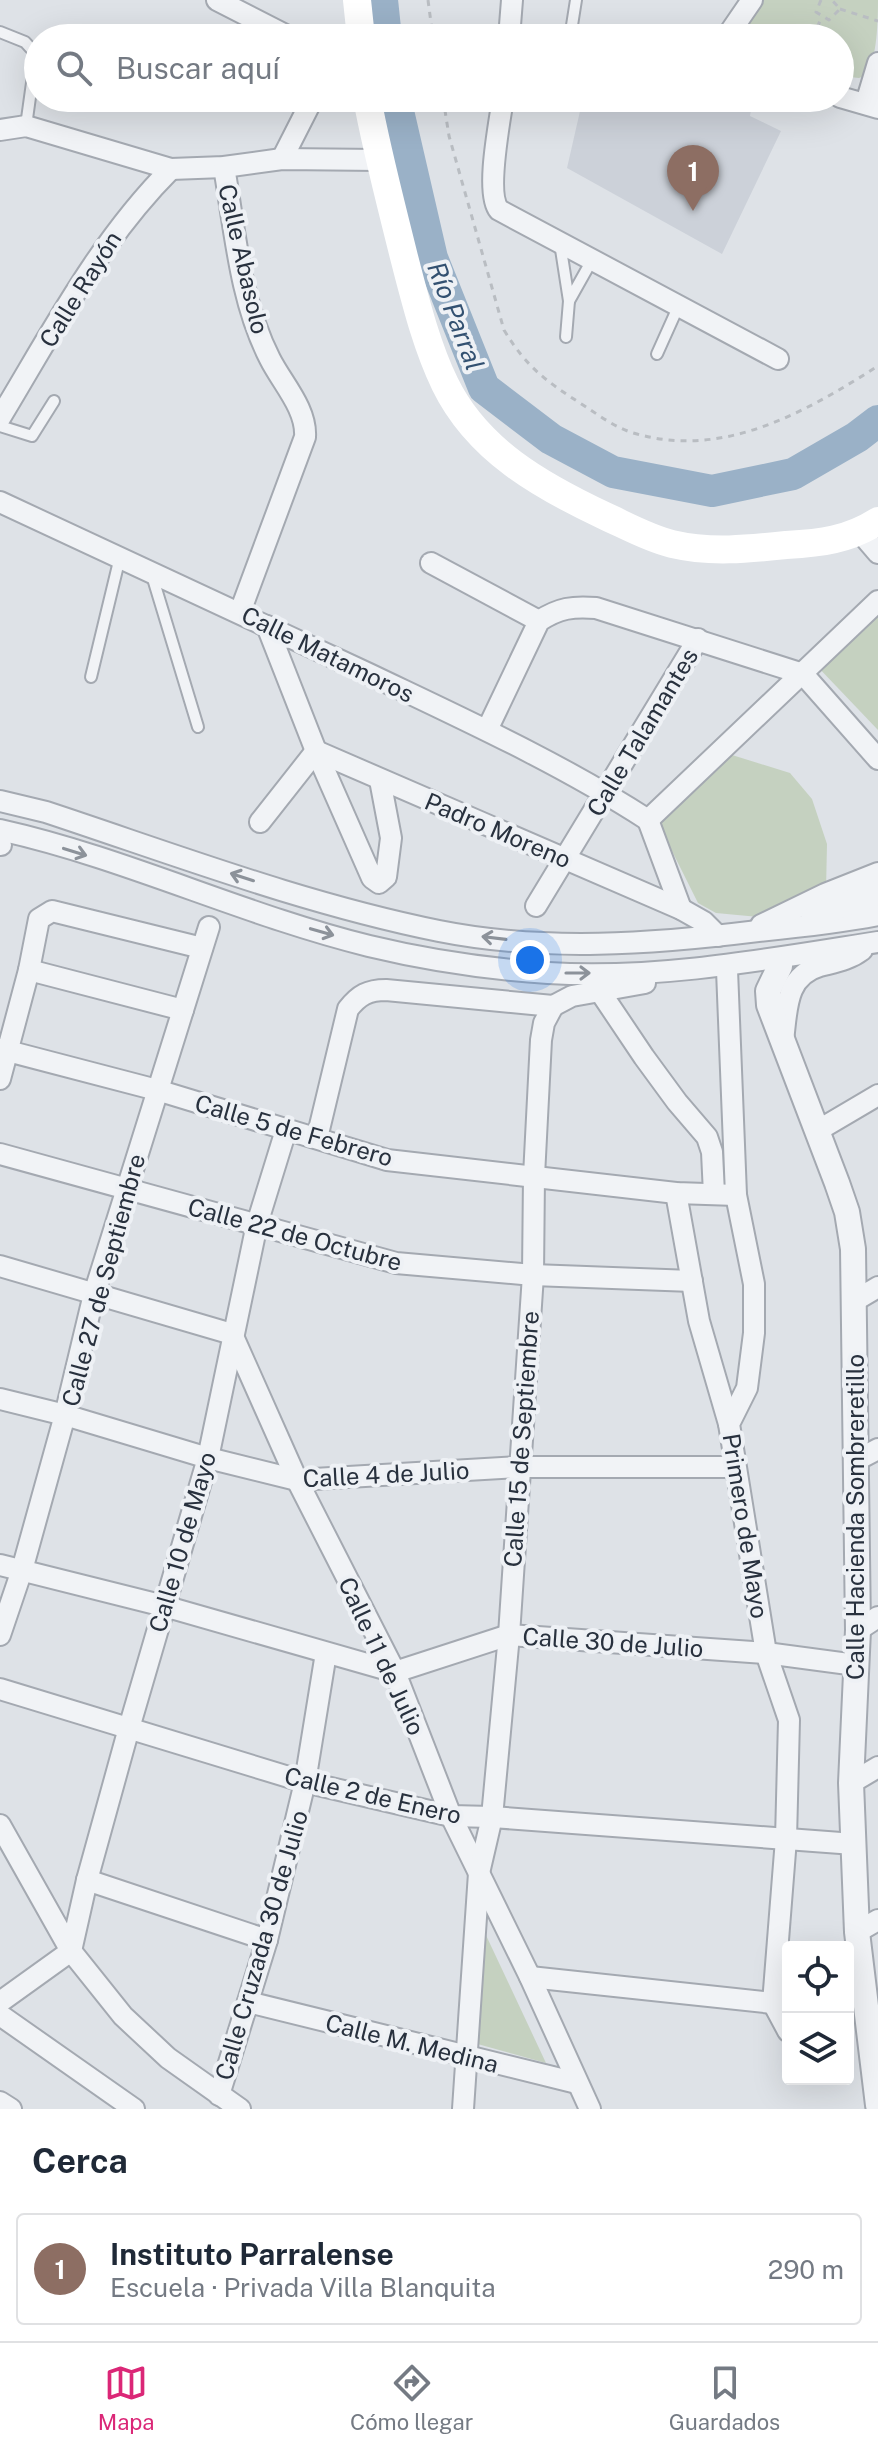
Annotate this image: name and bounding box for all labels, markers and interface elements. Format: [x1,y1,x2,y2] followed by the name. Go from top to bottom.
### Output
[24,24,854,112] search box
[52,46,96,90] icon: search
[116,50,280,86] text: Buscar aquí
[667,145,719,211] pin: 1
[213,181,275,337] street label: Calle Abasolo
[33,226,127,352] street label: Calle Rayón
[421,257,491,375] water label: Río Parral
[237,600,419,708] street label: Calle Matamoros
[581,643,703,821] street label: Calle Talamantes
[421,787,575,873] street label: Padro Moreno
[62,845,87,860] one-way arrow
[230,868,255,883] one-way arrow
[308,926,334,941] one-way arrow
[482,930,507,945] one-way arrow
[510,940,550,980] your location
[564,965,591,981] one-way arrow
[192,1088,396,1172] street label: Calle 5 de Febrero
[56,1151,150,1409] street label: Calle 27 de Septiembre
[185,1192,405,1276] street label: Calle 22 de Octubre
[498,1310,544,1568] street label: Calle 15 de Septiembre
[841,1354,869,1680] street label: Calle Hacienda Sombreretillo
[718,1431,774,1621] street label: Primero de Mayo
[143,1449,221,1635] street label: Calle 10 de Mayo
[302,1456,470,1492] street label: Calle 4 de Julio
[333,1573,431,1739] street label: Calle 11 de Julio
[522,1622,704,1662] street label: Calle 30 de Julio
[282,1761,464,1829] street label: Calle 2 de Enero
[209,1807,313,2083] street label: Calle Cruzada 30 de Julio
[782,1941,854,2085] map controls
[782,1941,854,2013] button: locate
[323,2008,501,2078] street label: Calle M. Medina
[782,2013,854,2085] button: layers
[32,2141,128,2181] text: Cerca
[110,2236,394,2272] text: Instituto Parralense
[54,2254,66,2285] text: 1
[768,2254,844,2285] text: 290 m
[110,2272,496,2303] text: Escuela · Privada Villa Blanquita
[98,2361,154,2435] tab: Mapa
[350,2361,473,2435] tab: Cómo llegar
[669,2361,780,2435] tab: Guardados

